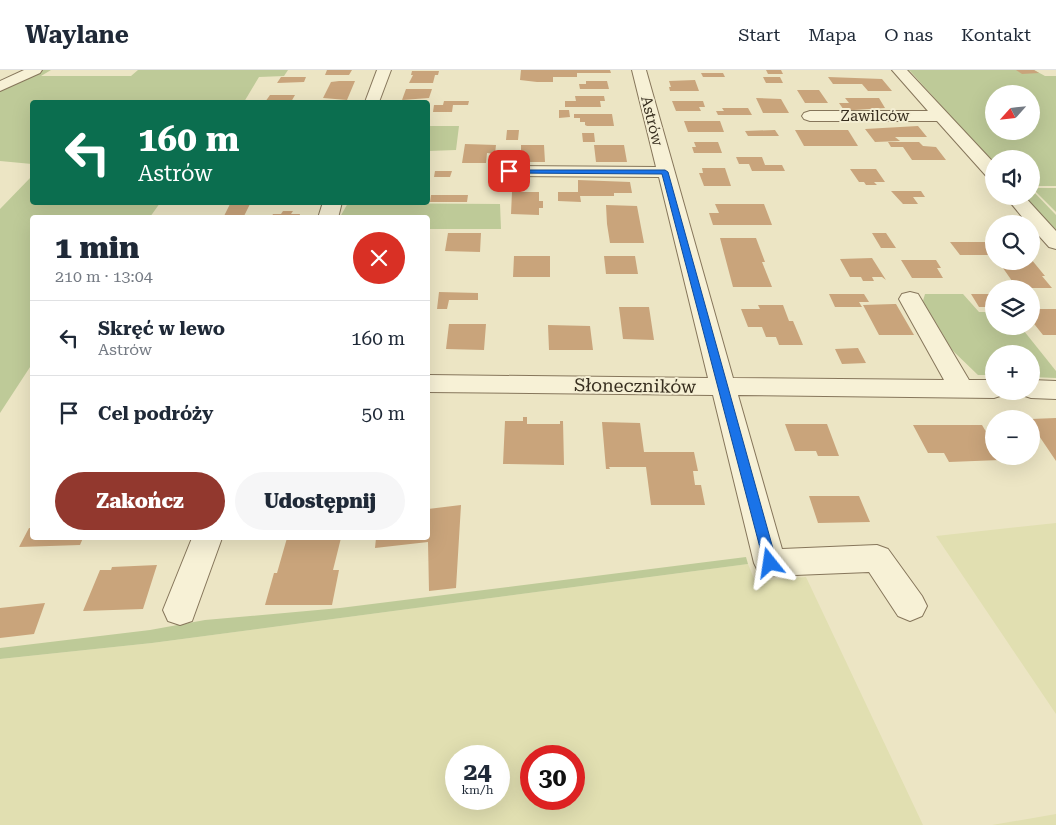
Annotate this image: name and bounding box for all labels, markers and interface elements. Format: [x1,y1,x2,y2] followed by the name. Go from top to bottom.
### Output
[25,21,129,49] text: Waylane
[738,24,780,45] text: Start
[808,24,856,45] text: Mapa
[884,24,933,45] text: O nas
[961,24,1031,45] text: Kontakt
[985,85,1040,140] north arrow
[985,85,1040,465] map controls
[637,94,667,148] street label: Astrów
[841,107,910,125] street label: Zawilców
[138,119,239,160] text: 160 m
[55,120,120,185] icon: left
[488,150,530,192] pin
[985,150,1040,205] button: sound
[495,157,523,185] icon: arrive
[138,161,212,186] text: Astrów
[985,215,1040,270] button: search
[55,230,139,265] text: 1 min
[353,232,405,284] button: close
[55,267,153,286] text: 210 m · 13:04
[985,280,1040,335] button: layers
[98,317,225,340] text: Skręć w lewo
[55,324,83,352] icon: left
[351,327,405,350] text: 160 m
[98,340,152,359] text: Astrów
[985,345,1040,400] button: +
[574,374,696,397] street label: Słoneczników
[55,399,83,427] icon: arrive
[98,402,213,425] text: Cel podróży
[362,402,405,425] text: 50 m
[985,410,1040,465] button: −
[55,472,225,530] button: Zakończ
[235,472,405,530] button: Udostępnij
[743,536,795,588] position arrow
[520,745,585,810] speed limit sign: 30
[463,757,492,786] text: 24
[461,783,494,797] text: km/h

